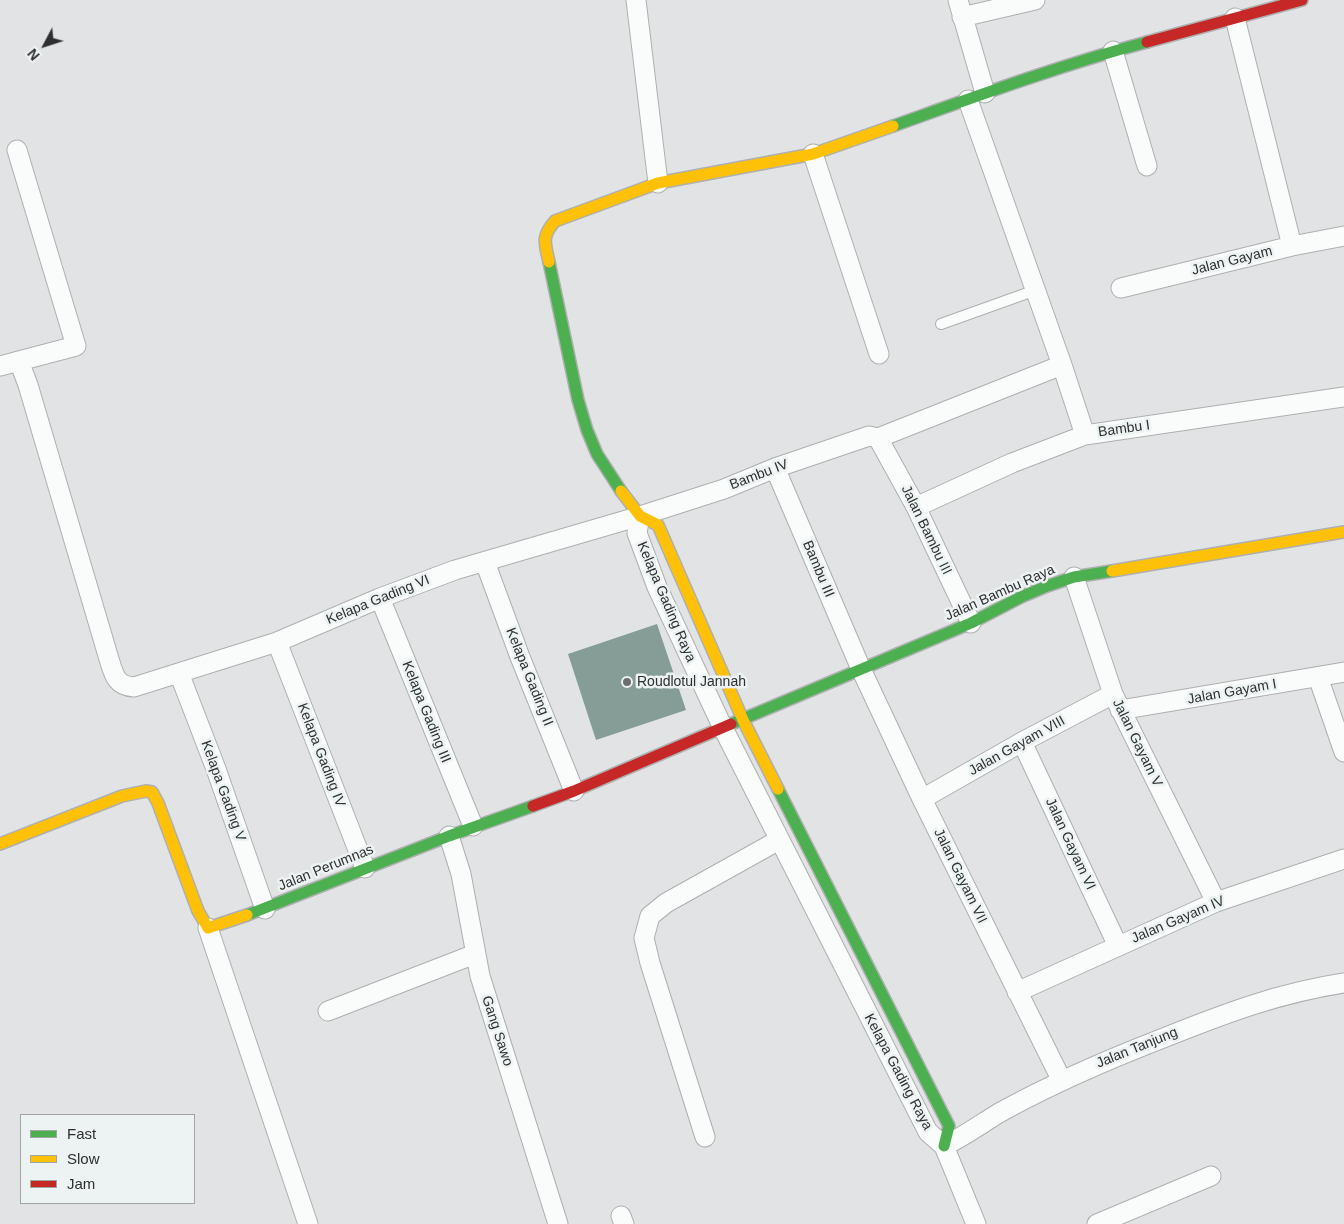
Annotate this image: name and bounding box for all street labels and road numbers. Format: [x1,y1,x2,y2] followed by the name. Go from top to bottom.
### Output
[1190,243,1274,279] street label: Jalan Gayam
[1097,417,1151,441] street label: Bambu I
[727,456,791,494] street label: Bambu IV
[897,483,955,577] street label: Jalan Bambu III
[799,538,837,600] street label: Bambu III
[633,539,699,665] street label: Kelapa Gading Raya
[943,561,1057,625] street label: Jalan Bambu Raya
[324,572,432,628] street label: Kelapa Gading VI
[502,626,556,728] street label: Kelapa Gading II
[398,659,454,765] street label: Kelapa Gading III
[1186,676,1278,708] street label: Jalan Gayam I
[1108,696,1166,790] street label: Jalan Gayam V
[293,701,349,809] street label: Kelapa Gading IV
[966,713,1068,779] street label: Jalan Gayam VIII
[197,738,249,844] street label: Kelapa Gading V
[1041,795,1099,893] street label: Jalan Gayam VI
[930,826,990,926] street label: Jalan Gayam VII
[276,841,376,895] street label: Jalan Perumnas
[1129,893,1227,947] street label: Jalan Gayam IV
[478,994,516,1068] street label: Gang Sawo
[860,1011,936,1133] street label: Kelapa Gading Raya
[1094,1024,1180,1072] street label: Jalan Tanjung

